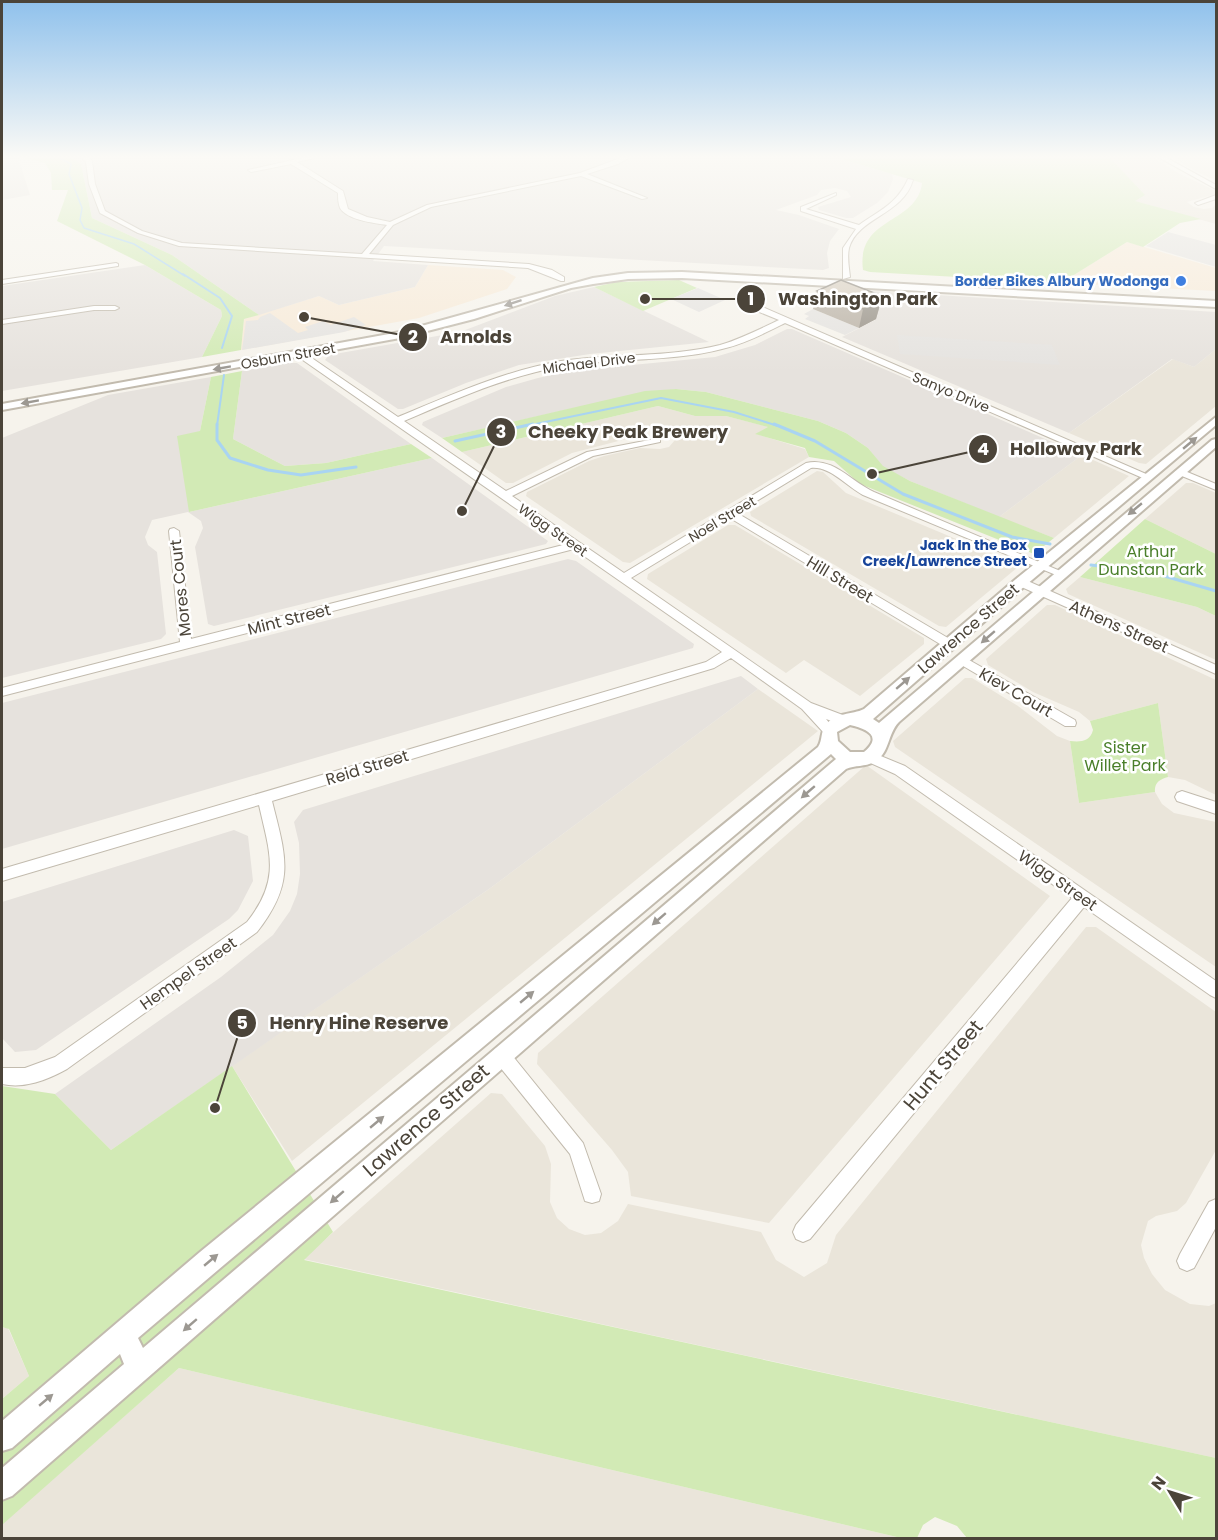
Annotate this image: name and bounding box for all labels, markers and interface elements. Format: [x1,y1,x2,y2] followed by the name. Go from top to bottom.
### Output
[955,271,1169,291] place label: Border Bikes Albury Wodonga
[1174,274,1188,288] marker: Border Bikes Albury Wodonga
[736,281,950,317] callout: Washington Park
[748,286,754,311] text: 1
[778,286,939,311] text: Washington Park
[504,299,522,308] one-way arrow
[398,319,524,355] callout: Arnolds
[408,324,418,349] text: 2
[440,324,512,349] text: Arnolds
[239,338,337,374] street label: Osburn Street
[541,347,637,379] street label: Michael Drive
[212,364,231,373] one-way arrow
[909,367,993,417] street label: Sanyo Drive
[20,397,39,406] one-way arrow
[486,414,740,450] callout: Cheeky Peak Brewery
[496,419,506,444] text: 3
[528,419,729,444] text: Cheeky Peak Brewery
[968,431,1154,467] callout: Holloway Park
[977,436,989,461] text: 4
[1010,436,1143,461] text: Holloway Park
[1182,436,1198,449] one-way arrow
[684,491,760,547] street label: Noel Street
[514,499,592,561] street label: Wigg Street
[1127,503,1143,516] one-way arrow
[862,535,1028,571] place label: Jack In the Box Creek/Lawrence Street
[164,538,197,637] street label: Mores Court
[1098,540,1205,581] park label: Arthur Dunstan Park
[1032,546,1046,560] marker: Jack In the Box Creek/Lawrence Street
[802,551,878,608] street label: Hill Street
[913,578,1024,679] street label: Lawrence Street
[1065,594,1172,659] street label: Athens Street
[245,598,333,641] street label: Mint Street
[981,630,996,643] one-way arrow
[975,662,1057,723] street label: Kiev Court
[895,677,910,690] one-way arrow
[1084,736,1167,777] park label: Sister Willet Park
[323,744,412,791] street label: Reid Street
[801,785,816,798] one-way arrow
[1013,845,1102,916] street label: Wigg Street
[652,912,667,925] one-way arrow
[135,931,241,1015] street label: Hempel Street
[519,991,534,1004] one-way arrow
[227,1005,460,1041] callout: Henry Hine Reserve
[236,1010,248,1035] text: 5
[270,1010,448,1035] text: Henry Hine Reserve
[897,1014,989,1116] street label: Hunt Street
[357,1057,495,1183] street label: Lawrence Street
[369,1116,384,1129] one-way arrow
[329,1191,345,1204] one-way arrow
[203,1254,218,1267] one-way arrow
[182,1318,197,1332] one-way arrow
[38,1393,54,1406] one-way arrow
[1140,1462,1200,1522] north arrow
[1146,1471,1171,1495] text: N

